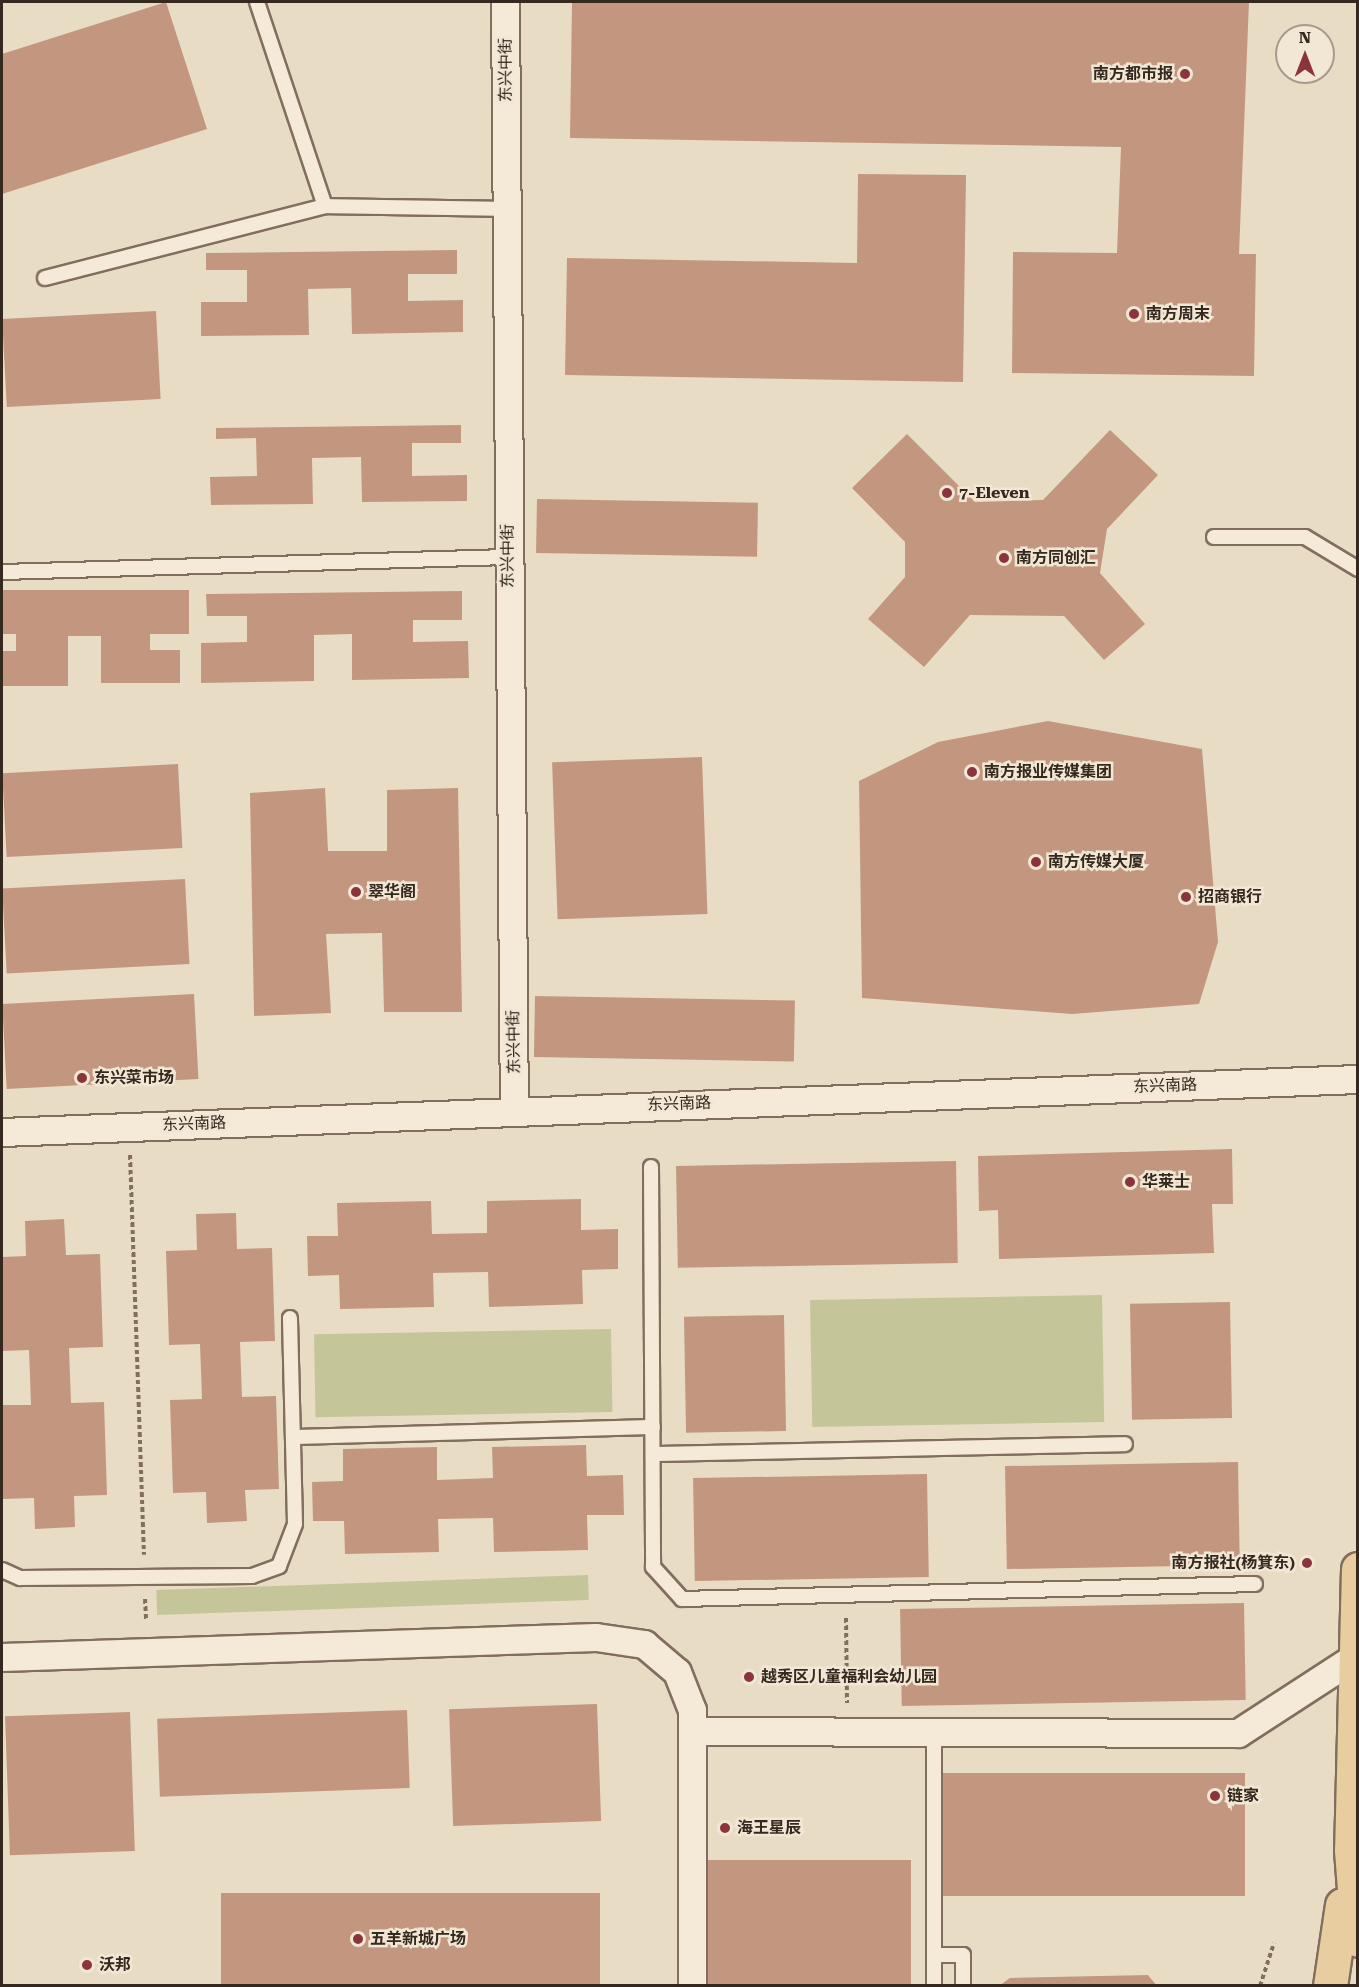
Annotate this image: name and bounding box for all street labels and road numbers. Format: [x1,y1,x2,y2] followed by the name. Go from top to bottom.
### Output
[496,38,516,102] street label: 东兴中街
[498,524,518,588] street label: 东兴中街
[504,1010,524,1074] street label: 东兴中街
[1133,1075,1197,1097] street label: 东兴南路
[647,1093,711,1115] street label: 东兴南路
[162,1113,226,1135] street label: 东兴南路

